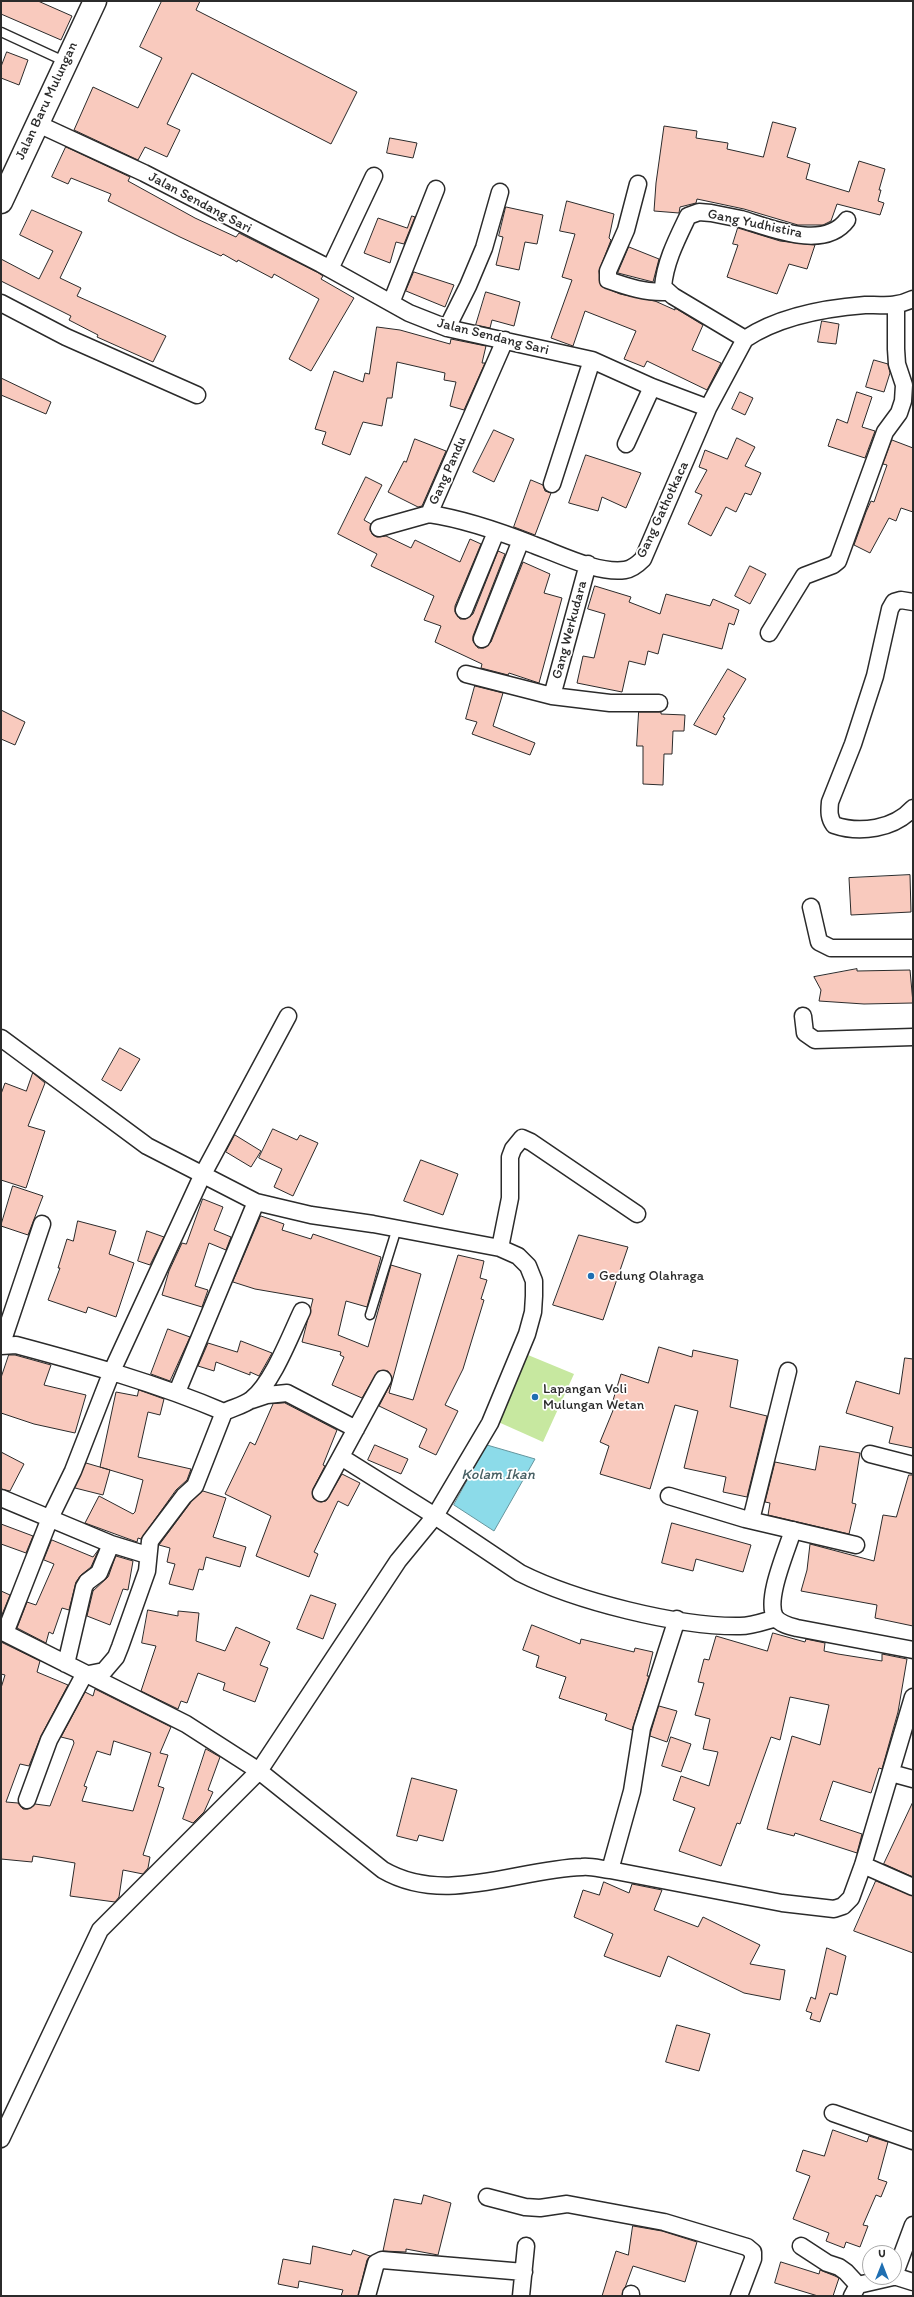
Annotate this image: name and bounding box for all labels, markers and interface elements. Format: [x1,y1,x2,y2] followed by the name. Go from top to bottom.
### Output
[12,39,82,163] street label: Jalan Baru Mulungan
[145,169,255,237] street label: Jalan Sendang Sari
[706,206,804,242] street label: Gang Yudhistira
[435,315,551,359] street label: Jalan Sendang Sari
[425,434,471,508] street label: Gang Pandu
[633,459,693,561] street label: Gang Gathotkaca
[549,579,591,681] street label: Gang Werkudara
[599,1268,704,1284] place label: Gedung Olahraga
[586,1271,596,1281] marker: Gedung Olahraga
[543,1381,644,1414] place label: Lapangan Voli Mulungan Wetan
[530,1392,540,1402] marker: Lapangan Voli Mulungan Wetan
[461,1466,535,1484] water label: Kolam Ikan
[862,2245,902,2285] north arrow
[878,2247,886,2260] text: U

